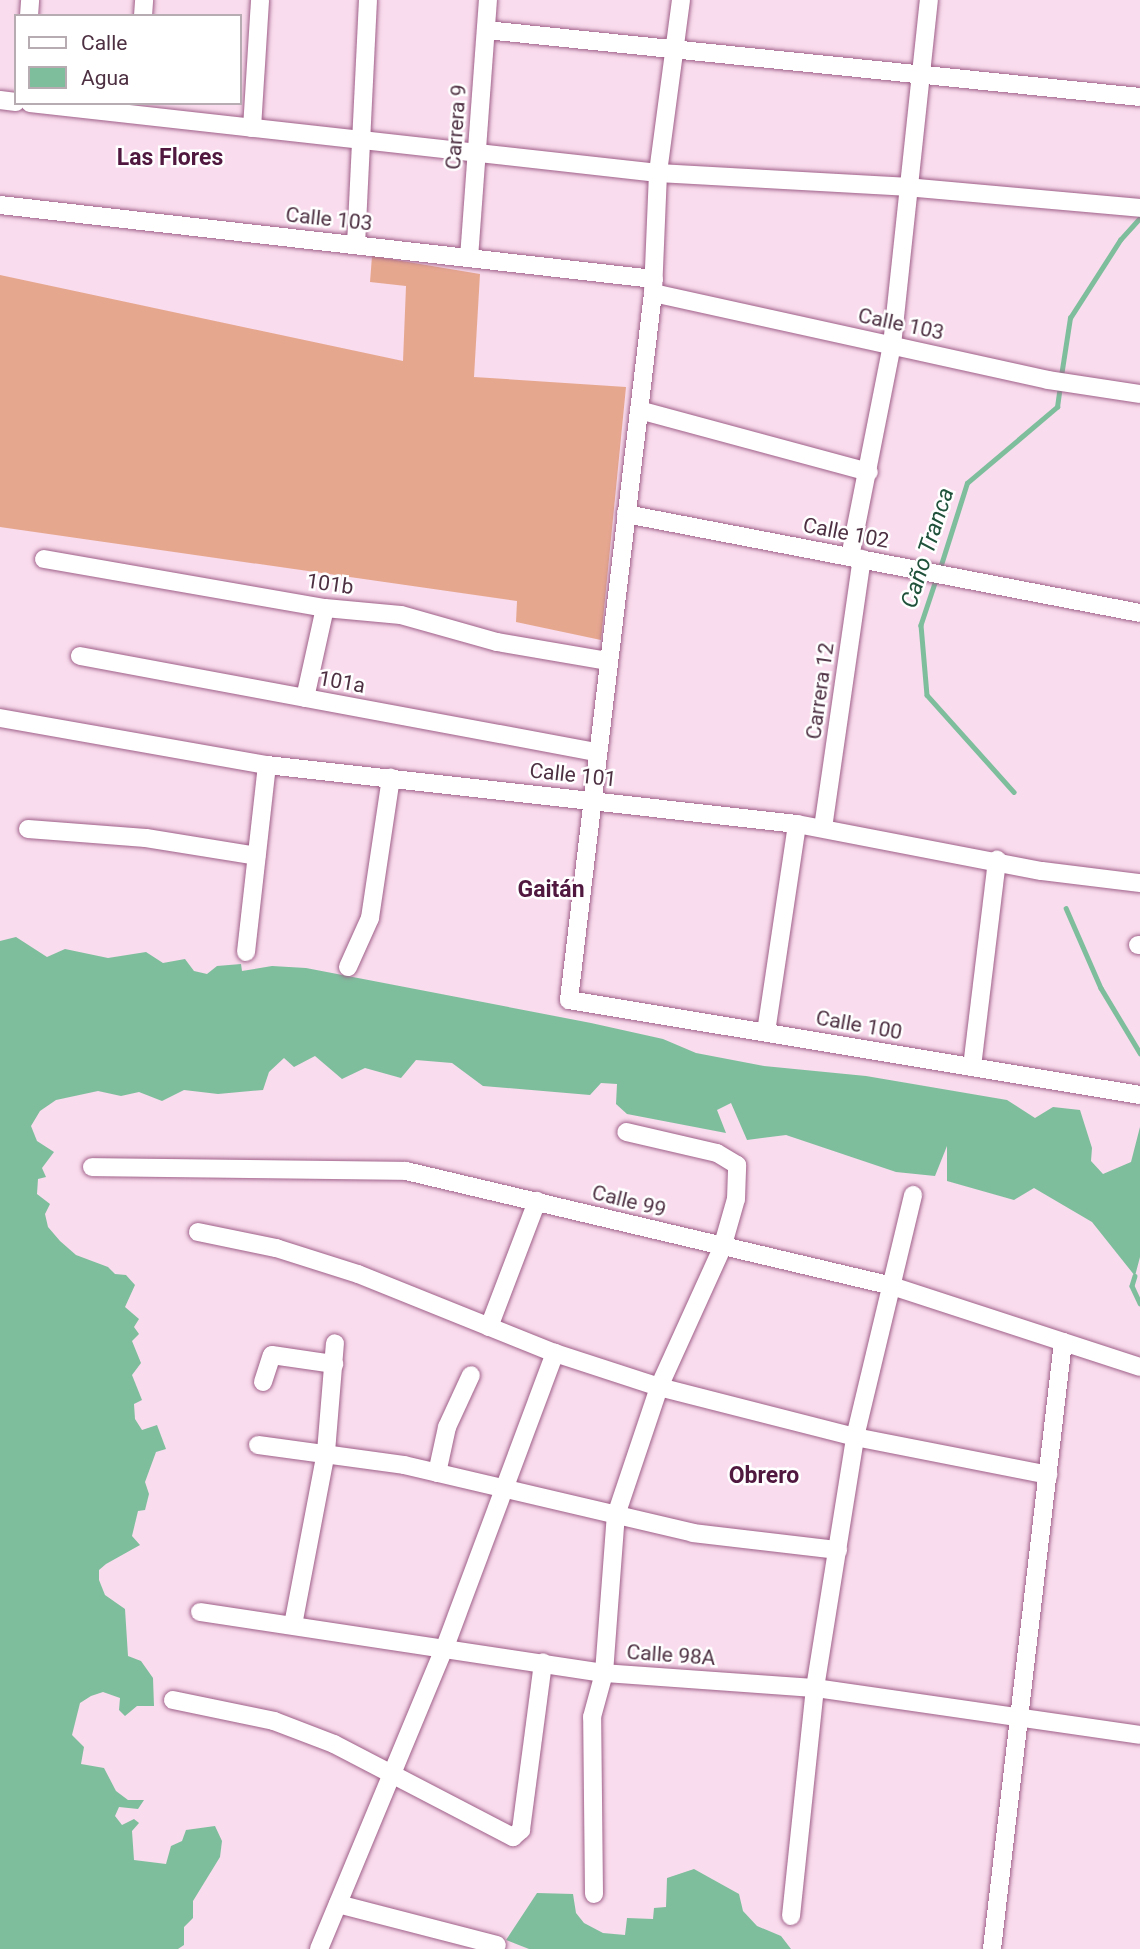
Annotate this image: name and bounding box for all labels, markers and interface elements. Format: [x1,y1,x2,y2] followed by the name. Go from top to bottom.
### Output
[14,14,242,105] legend
[81,31,127,55] text: Calle
[81,66,130,90] text: Agua
[440,84,472,170] street label: Carrera 9
[117,144,223,172] district label: Las Flores
[284,202,374,236] street label: Calle 103
[856,303,946,345] street label: Calle 103
[896,484,960,612] water label: Caño Tranca
[801,512,891,554] street label: Calle 102
[305,568,355,600] street label: 101b
[801,641,839,741] street label: Carrera 12
[317,666,367,698] street label: 101a
[528,758,618,792] street label: Calle 101
[517,876,585,904] district label: Gaitán
[814,1005,904,1045] street label: Calle 100
[589,1180,669,1222] street label: Calle 99
[729,1462,799,1490] district label: Obrero
[626,1639,716,1671] street label: Calle 98A

